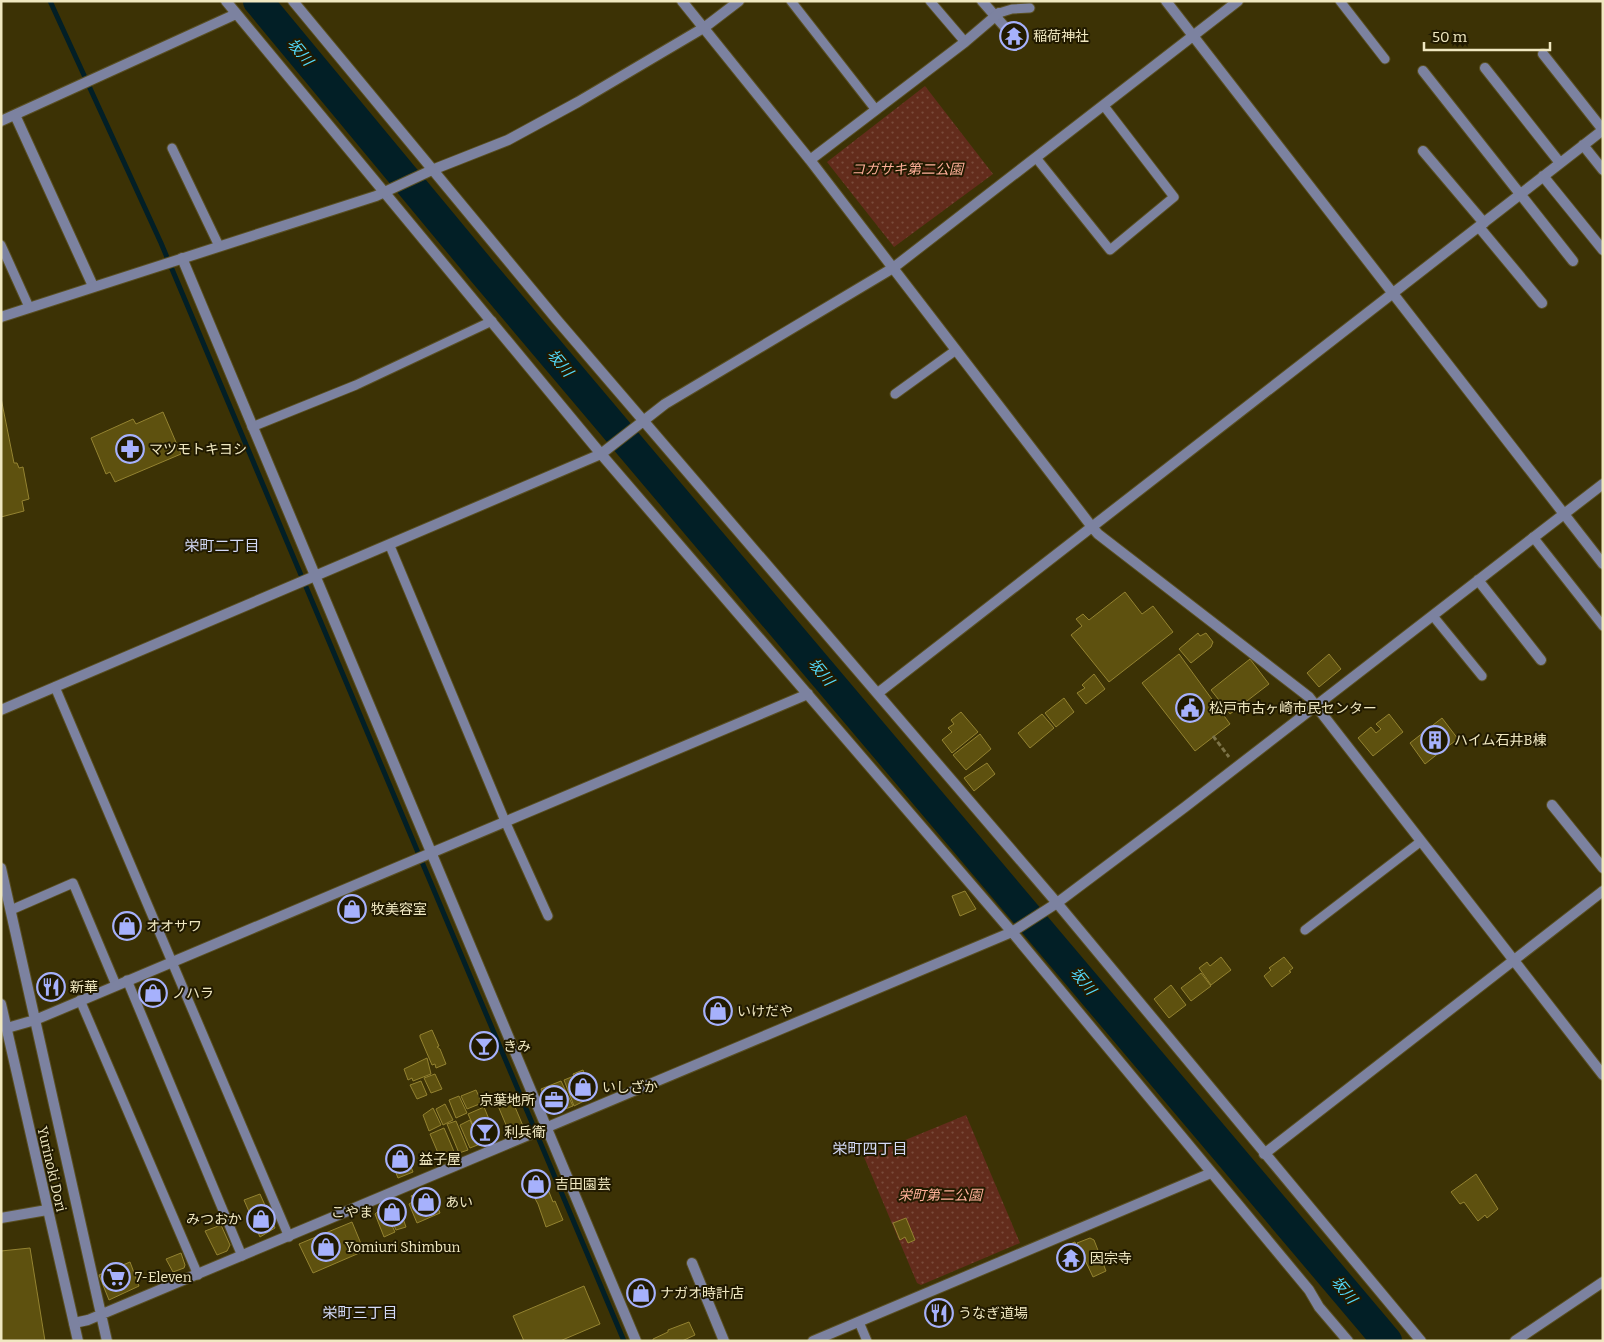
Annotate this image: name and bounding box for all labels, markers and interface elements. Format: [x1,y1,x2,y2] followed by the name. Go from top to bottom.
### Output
[1424,20,1550,52] scale bar
[999,21,1029,51] temple icon: 稲荷神社
[1033,28,1089,45] place label: 稲荷神社
[1432,28,1468,46] text: 50 m
[283,35,318,71] water label: 坂川
[851,161,965,178] park label: コガサキ第二公園
[543,346,578,382] water label: 坂川
[115,434,145,464] pharmacy icon: マツモトキヨシ
[149,441,247,458] place label: マツモトキヨシ
[184,537,260,555] district label: 栄町二丁目
[804,655,839,691] water label: 坂川
[1175,693,1205,723] public building icon: 松戸市古ヶ崎市民センター
[1209,700,1377,717] place label: 松戸市古ヶ崎市民センター
[1420,725,1450,755] building icon: ハイム石井B棟
[1454,732,1546,749] place label: ハイム石井B棟
[337,894,367,924] shop icon: 牧美容室
[371,901,427,918] place label: 牧美容室
[112,911,142,941] shop icon: オオサワ
[146,918,202,935] place label: オオサワ
[1066,964,1101,1000] water label: 坂川
[36,972,66,1002] restaurant icon: 新華
[138,978,168,1008] shop icon: ノハラ
[70,979,98,996] place label: 新華
[172,985,214,1002] place label: ノハラ
[703,996,733,1026] shop icon: いけだや
[737,1003,793,1020] place label: いけだや
[469,1031,499,1061] bar icon: きみ
[503,1038,531,1055] place label: きみ
[568,1072,598,1102] shop icon: いしざか
[602,1079,658,1096] place label: いしざか
[539,1085,569,1115] office icon: 京葉地所
[479,1092,535,1109] place label: 京葉地所
[470,1117,500,1147] bar icon: 利兵衛
[504,1124,546,1141] place label: 利兵衛
[33,1125,70,1213] street label: Yurinoki Dori
[832,1140,908,1158] district label: 栄町四丁目
[385,1144,415,1174] shop icon: 益子屋
[419,1151,461,1168] place label: 益子屋
[521,1169,551,1199] shop icon: 吉田園芸
[555,1176,611,1193] place label: 吉田園芸
[411,1187,441,1217] shop icon: あい
[898,1187,984,1204] park label: 栄町第二公園
[445,1194,473,1211] place label: あい
[377,1197,407,1227] shop icon: こやま
[246,1204,276,1234] shop icon: みつおか
[331,1204,373,1221] place label: こやま
[186,1211,242,1228] place label: みつおか
[311,1232,341,1262] shop icon: Yomiuri Shimbun
[345,1239,461,1256] place label: Yomiuri Shimbun
[1056,1243,1086,1273] temple icon: 因宗寺
[1090,1250,1132,1267] place label: 因宗寺
[101,1262,131,1292] supermarket icon: 7-Eleven
[135,1269,192,1286] place label: 7-Eleven
[1327,1273,1362,1309] water label: 坂川
[626,1278,656,1308] shop icon: ナガオ時計店
[660,1285,744,1302] place label: ナガオ時計店
[924,1298,954,1328] restaurant icon: うなぎ道場
[322,1304,398,1322] district label: 栄町三丁目
[958,1305,1028,1322] place label: うなぎ道場

